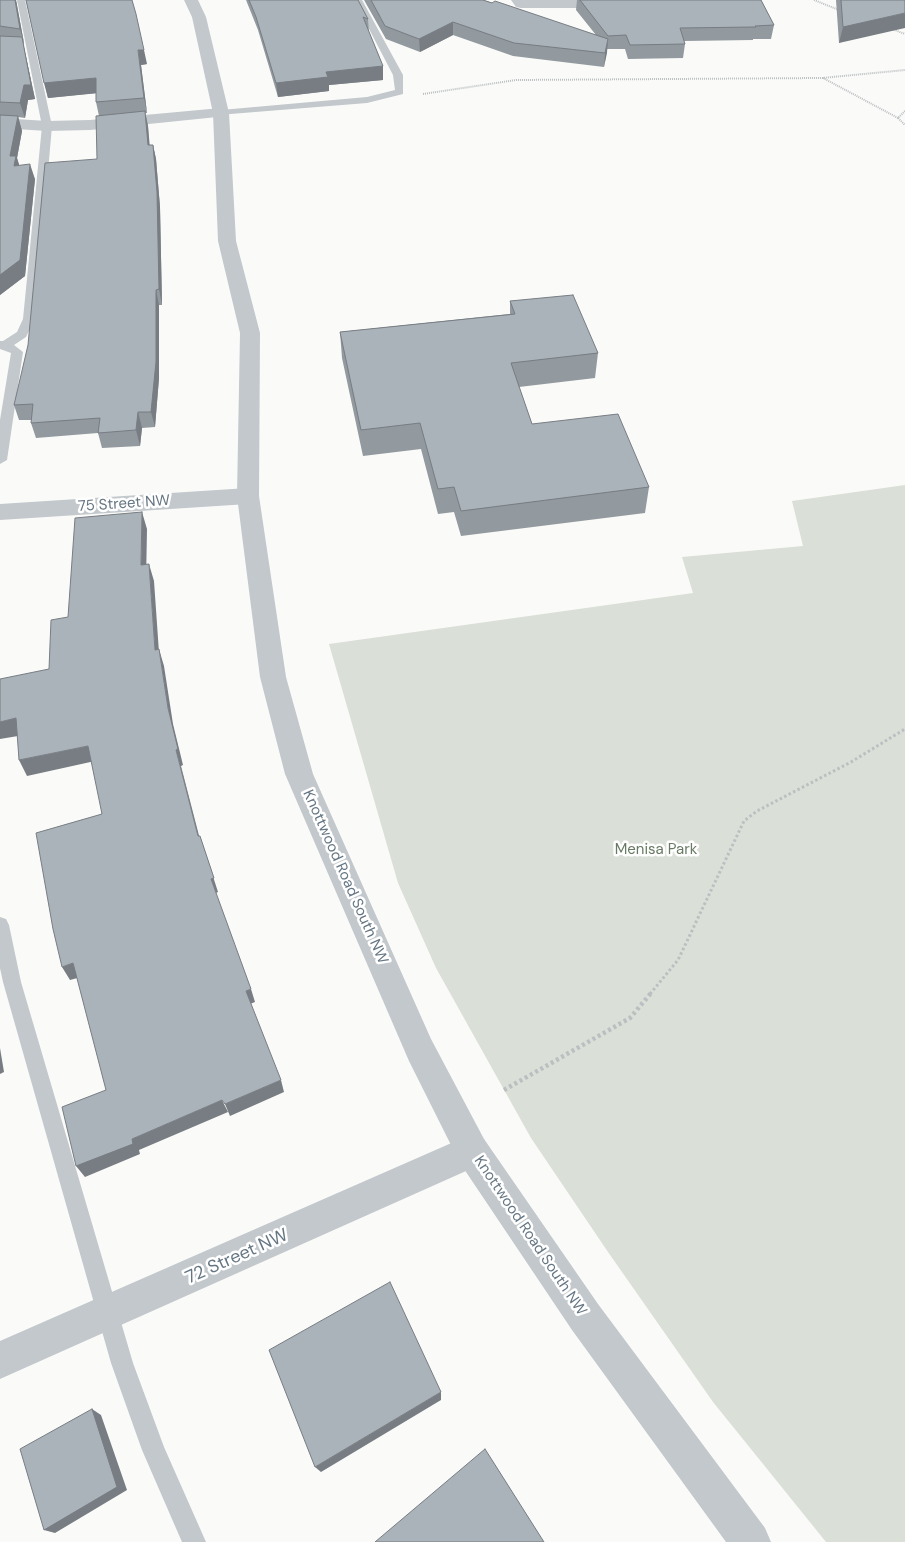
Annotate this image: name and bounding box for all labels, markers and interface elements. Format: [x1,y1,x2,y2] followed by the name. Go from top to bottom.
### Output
[77,492,171,516] street label: 75 Street NW
[298,787,392,967] street label: Knottwood Road South NW
[615,841,697,859] park label: Menisa Park
[470,1153,590,1319] street label: Knottwood Road South NW
[182,1225,292,1289] street label: 72 Street NW

